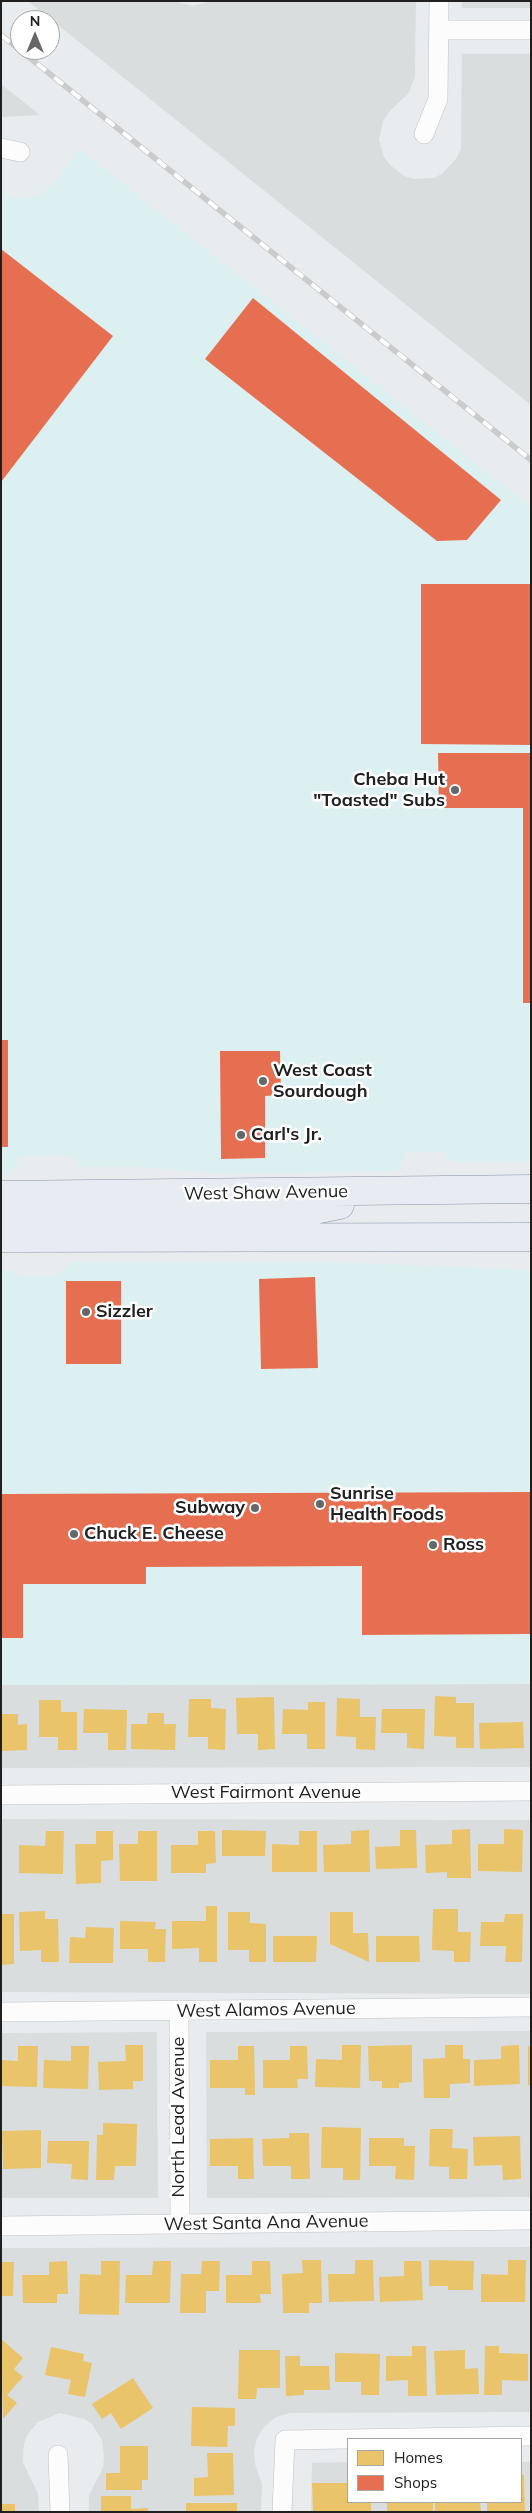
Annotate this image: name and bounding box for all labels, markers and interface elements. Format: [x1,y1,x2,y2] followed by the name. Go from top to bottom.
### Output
[10,10,60,60] north arrow
[30,12,40,30] text: N
[313,769,445,812] place label: Cheba Hut "Toasted" Subs
[449,784,461,796] marker: Cheba Hut "Toasted" Subs
[273,1060,372,1102] place label: West Coast Sourdough
[257,1075,269,1087] marker: West Coast Sourdough
[251,1124,322,1146] place label: Carl's Jr.
[235,1129,247,1141] marker: Carl's Jr.
[184,1181,348,1205] street label: West Shaw Avenue
[96,1301,153,1323] place label: Sizzler
[80,1306,92,1318] marker: Sizzler
[330,1483,444,1526] place label: Sunrise Health Foods
[175,1497,245,1519] place label: Subway
[314,1498,326,1510] marker: Sunrise Health Foods
[249,1502,261,1514] marker: Subway
[84,1523,224,1545] place label: Chuck E. Cheese
[68,1528,80,1540] marker: Chuck E. Cheese
[443,1534,484,1556] place label: Ross
[427,1539,439,1551] marker: Ross
[171,1782,361,1804] street label: West Fairmont Avenue
[176,1998,356,2022] street label: West Alamos Avenue
[168,2037,190,2197] street label: North Lead Avenue
[163,2210,369,2236] street label: West Santa Ana Avenue
[347,2438,522,2503] legend
[394,2448,443,2467] text: Homes
[394,2473,437,2492] text: Shops

